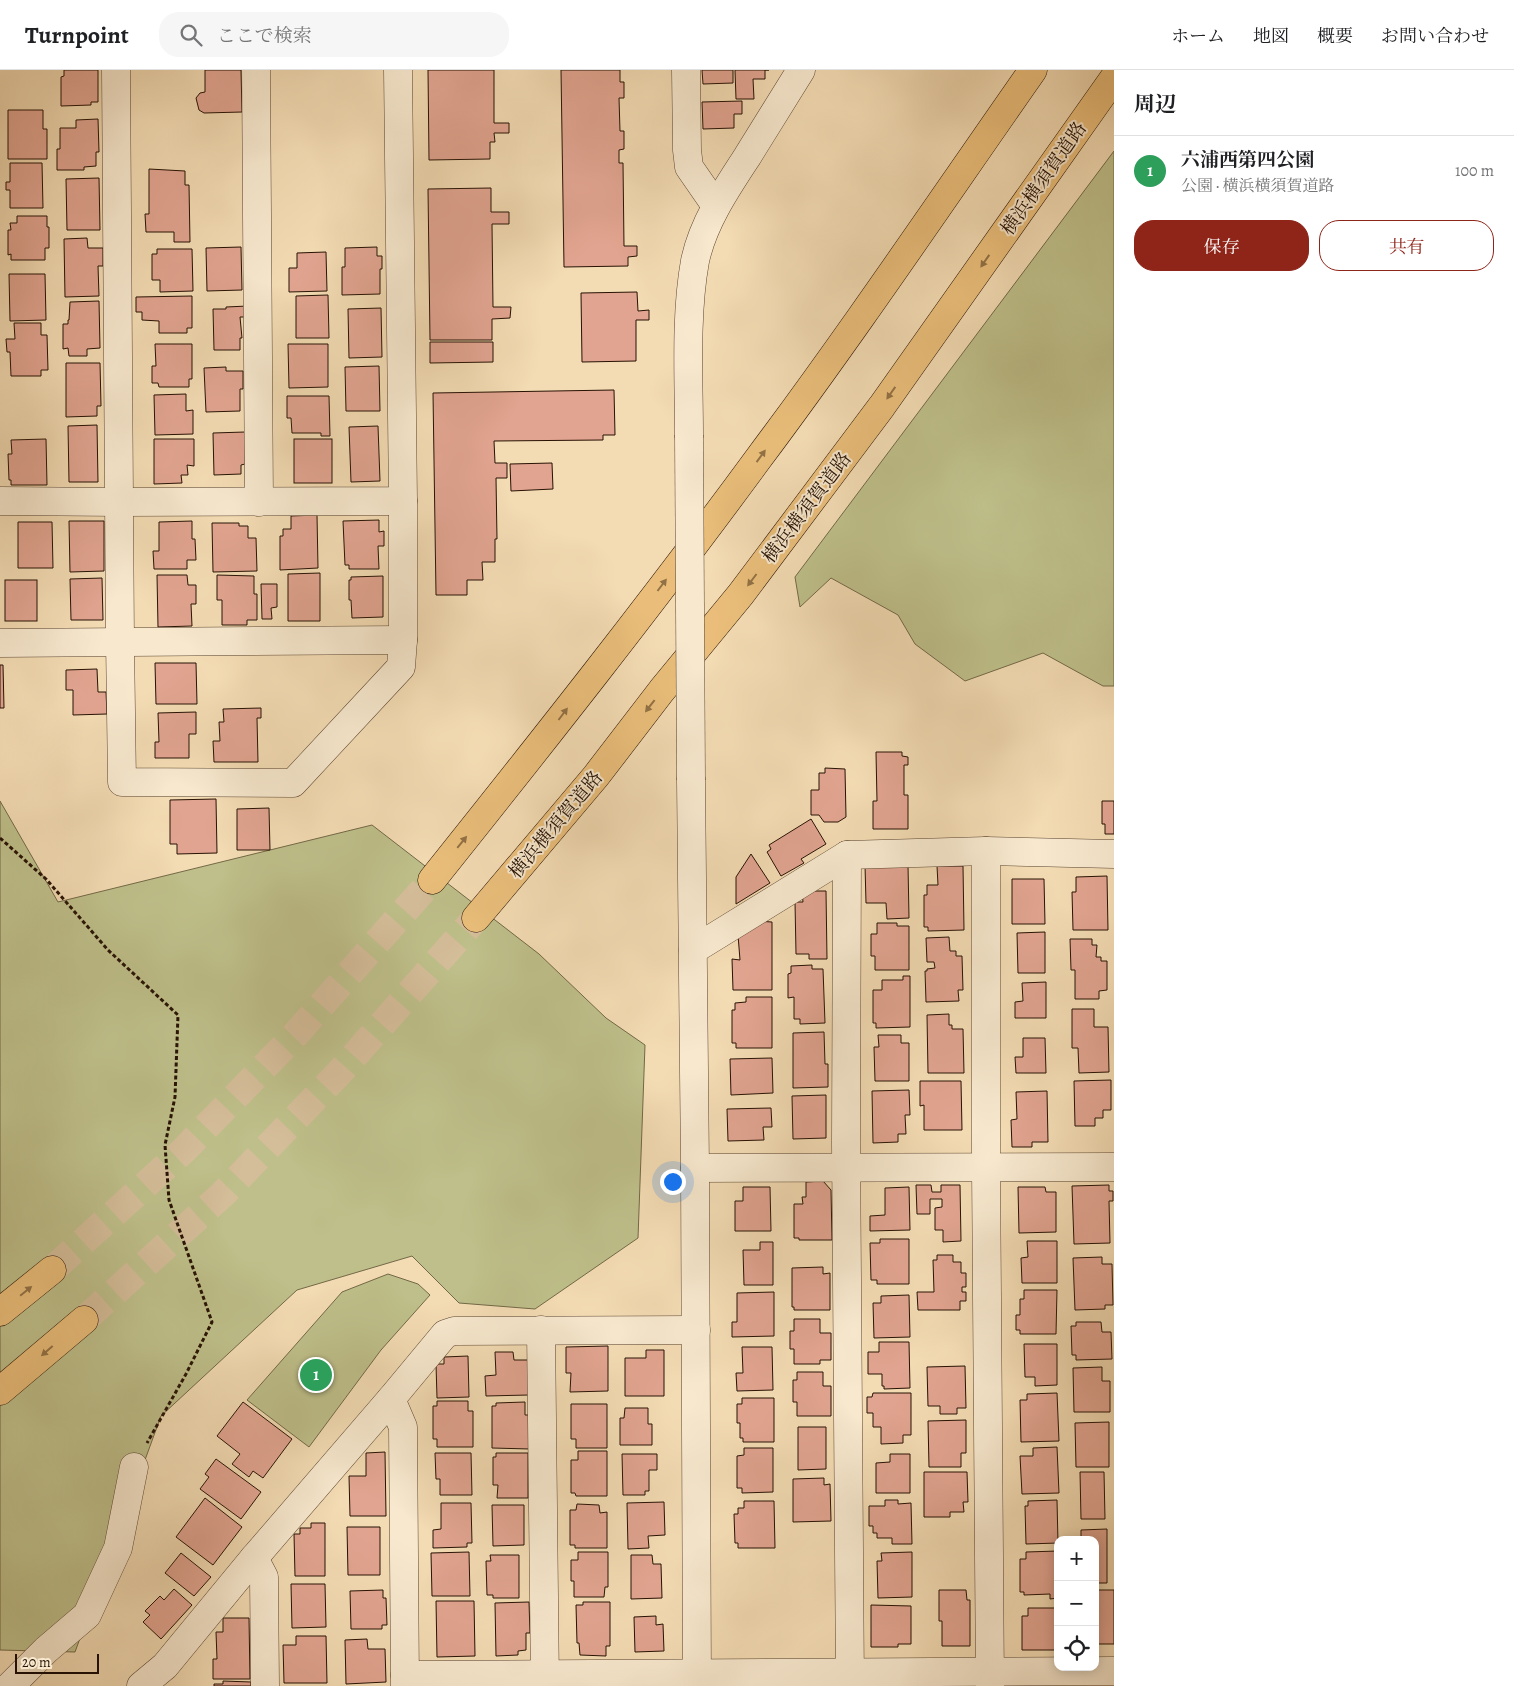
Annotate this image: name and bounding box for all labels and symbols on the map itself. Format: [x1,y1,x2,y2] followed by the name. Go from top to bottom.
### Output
[995,117,1093,241] street label: 横浜横須賀道路
[980,254,990,267] one-way arrow
[886,387,896,400] one-way arrow
[756,447,857,569] street label: 横浜横須賀道路
[755,450,766,463] one-way arrow
[747,573,757,587] one-way arrow
[657,578,667,592] one-way arrow
[644,699,655,712] one-way arrow
[558,708,569,721] one-way arrow
[503,765,608,884] street label: 横浜横須賀道路
[457,835,468,848] one-way arrow
[660,1169,686,1195] your location
[19,1285,32,1296] one-way arrow
[40,1346,53,1357] one-way arrow
[300,1356,332,1394] pin: 1
[15,1651,99,1674] scale bar

